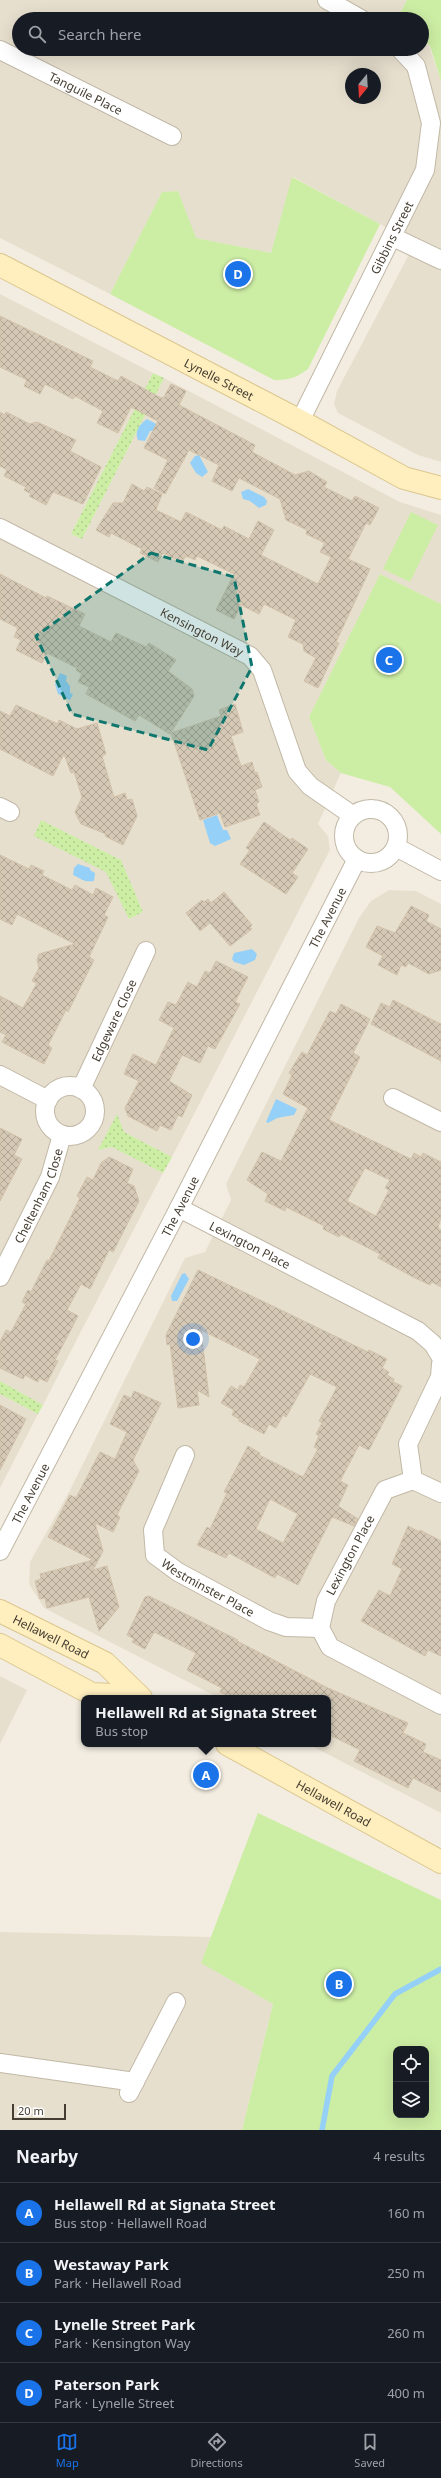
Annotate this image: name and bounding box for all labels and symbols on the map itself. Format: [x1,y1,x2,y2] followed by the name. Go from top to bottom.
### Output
[46,67,126,119] street label: Tanguile Place
[345,68,381,104] north arrow
[366,197,417,277] street label: Gibbins Street
[225,259,251,289] pin: D
[181,354,257,404] street label: Lynelle Street
[158,603,247,660] street label: Kensington Way
[376,645,402,675] pin: C
[305,884,350,951] street label: The Avenue
[87,976,140,1064] street label: Edgeware Close
[10,1146,66,1246] street label: Cheltenham Close
[157,1173,203,1239] street label: The Avenue
[207,1217,294,1273] street label: Lexington Place
[183,1329,203,1349] your location
[7,1460,53,1527] street label: The Avenue
[322,1512,378,1598] street label: Lexington Place
[158,1554,258,1620] street label: Westminster Place
[10,1610,92,1662] street label: Hellawell Road
[193,1760,219,1790] pin: A
[293,1775,374,1830] street label: Hellawell Road
[326,1969,352,1999] pin: B
[12,2102,66,2121] scale bar

